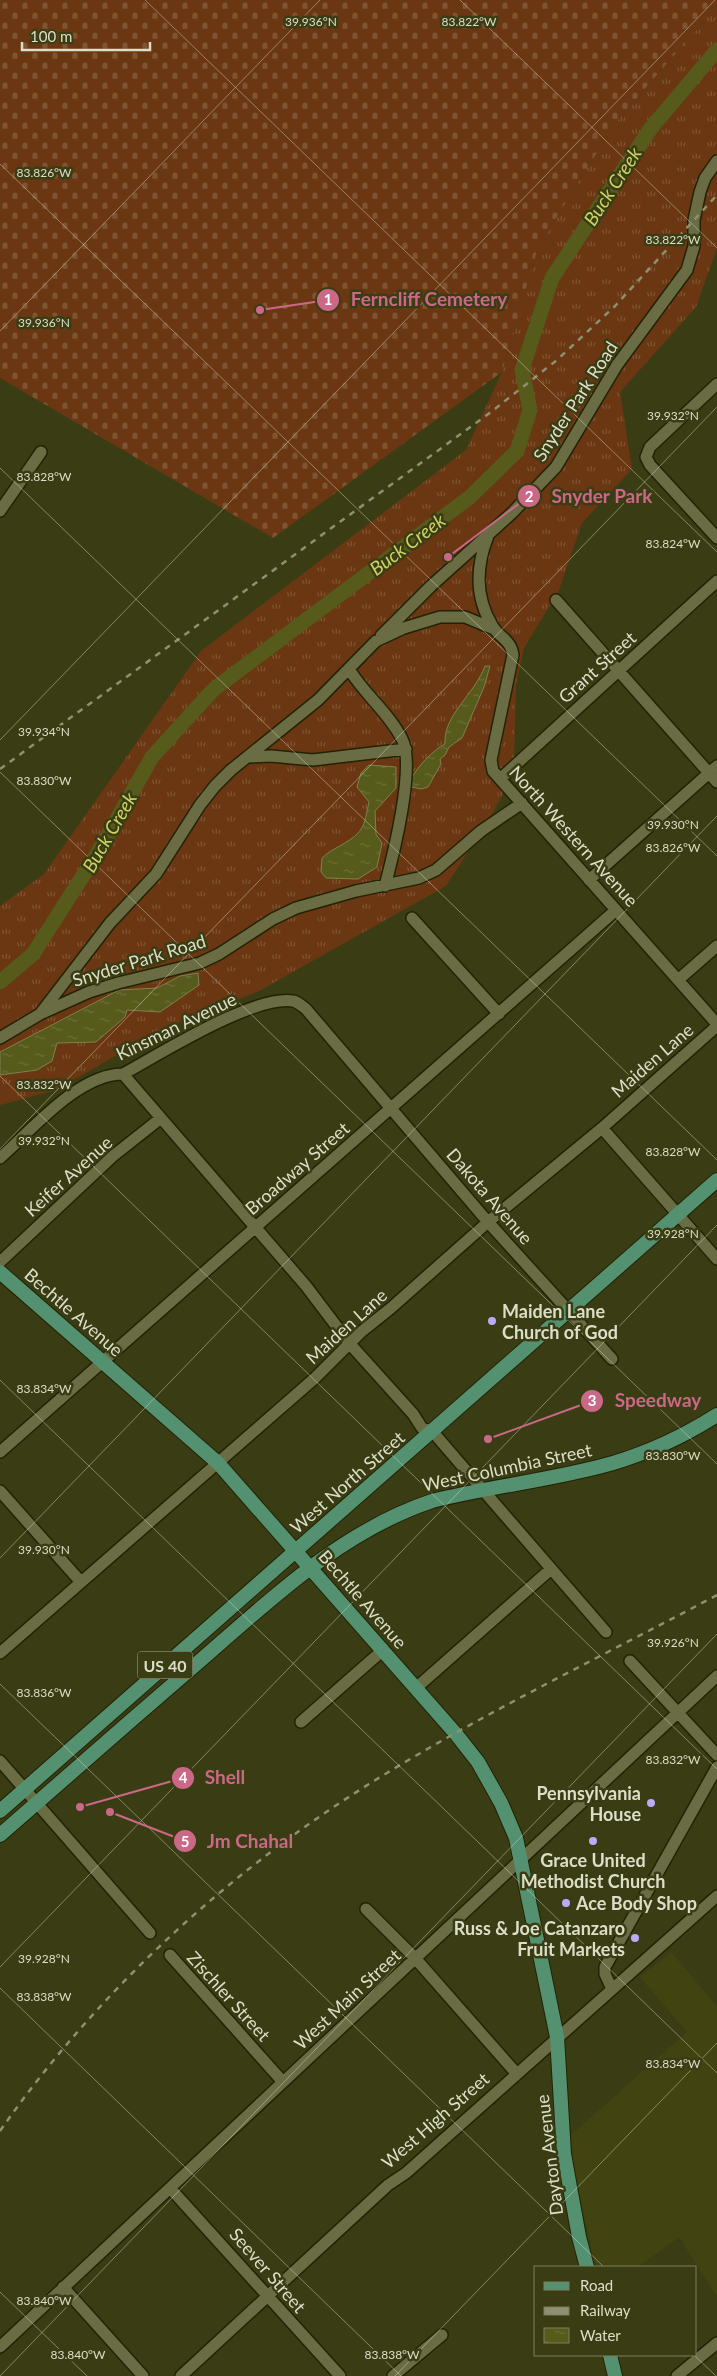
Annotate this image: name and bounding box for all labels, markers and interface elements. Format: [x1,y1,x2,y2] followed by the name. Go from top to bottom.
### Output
[285,14,337,29] text: 39.936°N
[441,14,497,29] text: 83.822°W
[22,20,150,52] scale bar
[30,27,72,45] text: 100 m
[578,142,646,229] water label: Buck Creek
[16,165,72,180] text: 83.826°W
[645,232,701,247] text: 83.822°W
[316,283,518,317] callout: Ferncliff Cemetery
[351,287,508,310] text: Ferncliff Cemetery
[324,290,332,308] text: 1
[18,315,70,330] text: 39.936°N
[528,337,622,465] street label: Snyder Park Road
[647,408,699,423] text: 39.932°N
[16,469,72,484] text: 83.828°W
[516,479,663,513] callout: Snyder Park
[551,484,653,507] text: Snyder Park
[525,487,534,505] text: 2
[365,508,450,580] water label: Buck Creek
[645,536,701,551] text: 83.824°W
[554,626,641,708] street label: Grant Street
[18,724,70,739] text: 39.934°N
[505,761,643,911] street label: North Western Avenue
[16,773,72,788] text: 83.830°W
[77,787,142,876] water label: Buck Creek
[647,817,699,832] text: 39.930°N
[645,840,701,855] text: 83.826°W
[70,929,208,991] street label: Snyder Park Road
[112,987,240,1065] street label: Kinsman Avenue
[606,1018,698,1102] street label: Maiden Lane
[16,1077,72,1092] text: 83.832°W
[241,1117,354,1219] street label: Broadway Street
[20,1131,116,1221] street label: Keifer Avenue
[18,1133,70,1148] text: 39.932°N
[442,1143,538,1249] street label: Dakota Avenue
[645,1144,701,1159] text: 83.828°W
[647,1226,699,1241] text: 39.928°N
[20,1263,128,1361] street label: Bechtle Avenue
[301,1284,391,1368] street label: Maiden Lane
[502,1300,618,1343] place label: Maiden Lane Church of God
[486,1315,498,1327] marker: Maiden Lane Church of God
[16,1381,72,1396] text: 83.834°W
[580,1384,711,1418] callout: Speedway
[615,1388,702,1411] text: Speedway
[588,1391,596,1409] text: 3
[285,1426,409,1538] street label: West North Street
[420,1438,594,1496] street label: West Columbia Street
[645,1448,701,1463] text: 83.830°W
[18,1542,70,1557] text: 39.930°N
[314,1545,412,1653] street label: Bechtle Avenue
[647,1635,699,1650] text: 39.926°N
[138,1652,192,1678] road number: US 40
[16,1685,72,1700] text: 83.836°W
[645,1752,701,1767] text: 83.832°W
[170,1761,256,1795] callout: Shell
[205,1765,245,1788] text: Shell
[179,1768,188,1786] text: 4
[536,1782,641,1825] place label: Pennsylvania House
[645,1797,657,1809] marker: Pennsylvania House
[172,1824,304,1858] callout: Jm Chahal
[207,1829,293,1852] text: Jm Chahal
[181,1832,189,1850] text: 5
[587,1835,599,1847] marker: Grace United Methodist Church
[521,1849,665,1892] place label: Grace United Methodist Church
[575,1892,697,1914] place label: Ace Body Shop
[560,1897,572,1909] marker: Ace Body Shop
[454,1917,625,1960] place label: Russ & Joe Catanzaro Fruit Markets
[629,1932,641,1944] marker: Russ & Joe Catanzaro Fruit Markets
[289,1944,405,2054] street label: West Main Street
[183,1946,276,2046] street label: Zischler Street
[18,1951,70,1966] text: 39.928°N
[16,1989,72,2004] text: 83.838°W
[645,2056,701,2071] text: 83.834°W
[377,2067,494,2173] street label: West High Street
[531,2093,567,2217] street label: Dayton Avenue
[225,2223,311,2317] street label: Seever Street
[534,2266,697,2356] legend
[580,2276,613,2294] text: Road
[16,2293,72,2308] text: 83.840°W
[580,2301,631,2319] text: Railway
[580,2326,621,2344] text: Water
[50,2347,106,2362] text: 83.840°W
[364,2347,420,2362] text: 83.838°W

